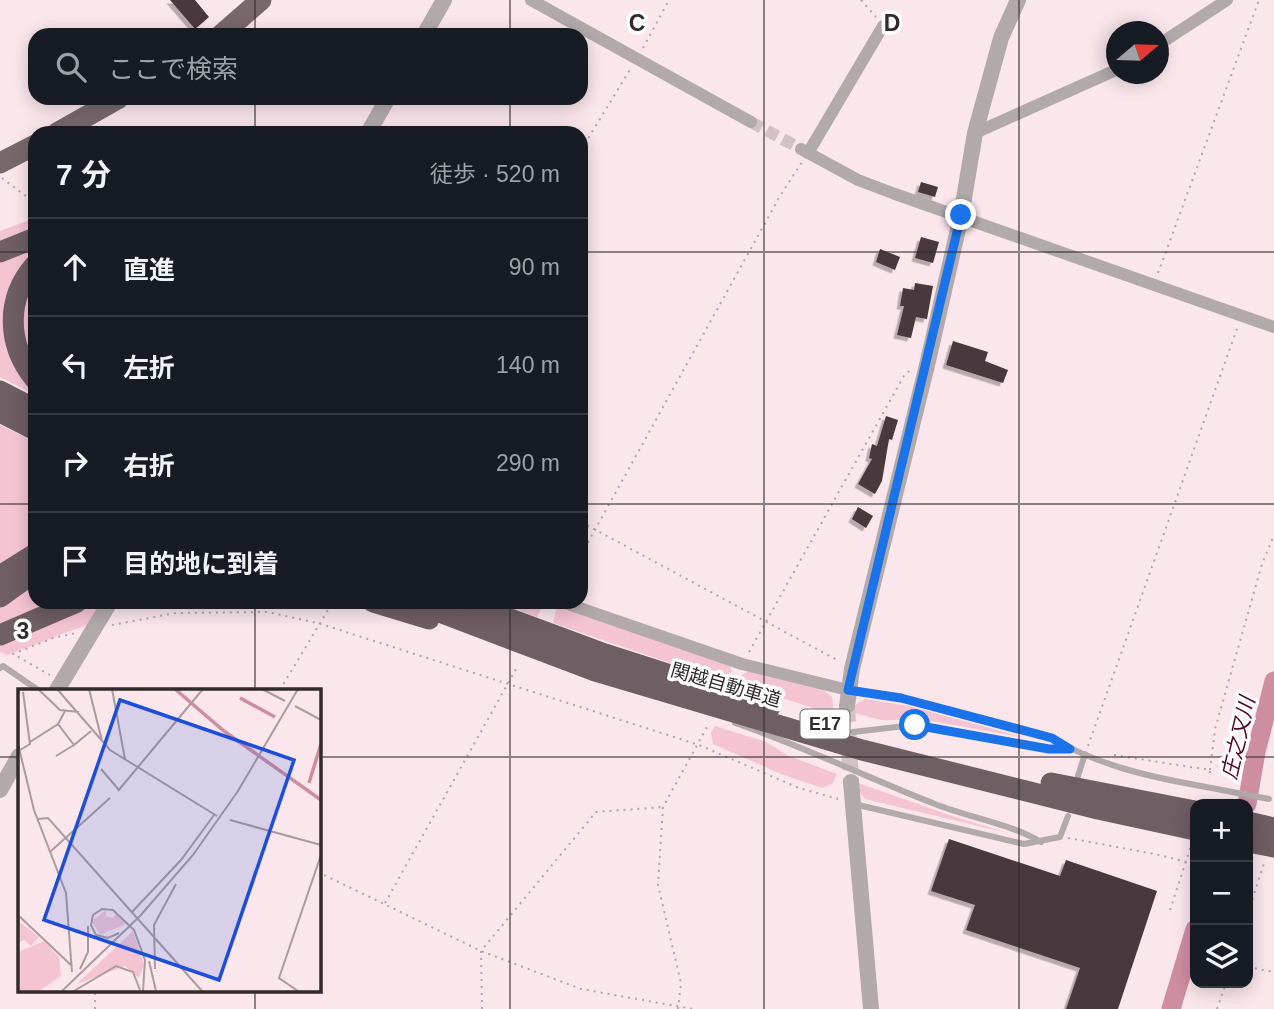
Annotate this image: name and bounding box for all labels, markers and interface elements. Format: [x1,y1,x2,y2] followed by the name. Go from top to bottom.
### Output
[629,10,645,36] text: C
[884,10,900,36] text: D
[1106,21,1169,84] north arrow
[28,28,588,105] search box
[52,48,90,86] icon: search
[108,54,238,84] text: ここで検索
[56,158,111,191] text: 7 分
[430,161,560,187] text: 徒歩 · 520 m
[945,199,976,230] route end
[56,248,94,286] icon: ahead
[509,254,560,280] text: 90 m
[123,255,175,285] text: 直進
[56,346,94,384] icon: left
[496,352,560,378] text: 140 m
[123,353,175,383] text: 左折
[56,444,94,482] icon: right
[496,450,560,476] text: 290 m
[123,451,175,481] text: 右折
[56,542,94,580] icon: arrive
[123,549,279,579] text: 目的地に到着
[17,618,29,644] text: 3
[668,659,784,711] street label: 関越自動車道
[18,689,320,992] inset map
[1217,693,1259,782] water label: 庄之又川
[899,709,930,740] route start
[800,710,850,738] road number: E17
[1190,799,1253,988] map controls
[1190,799,1253,862] button: +
[1190,862,1253,925] button: −
[1190,925,1253,988] button: layers

